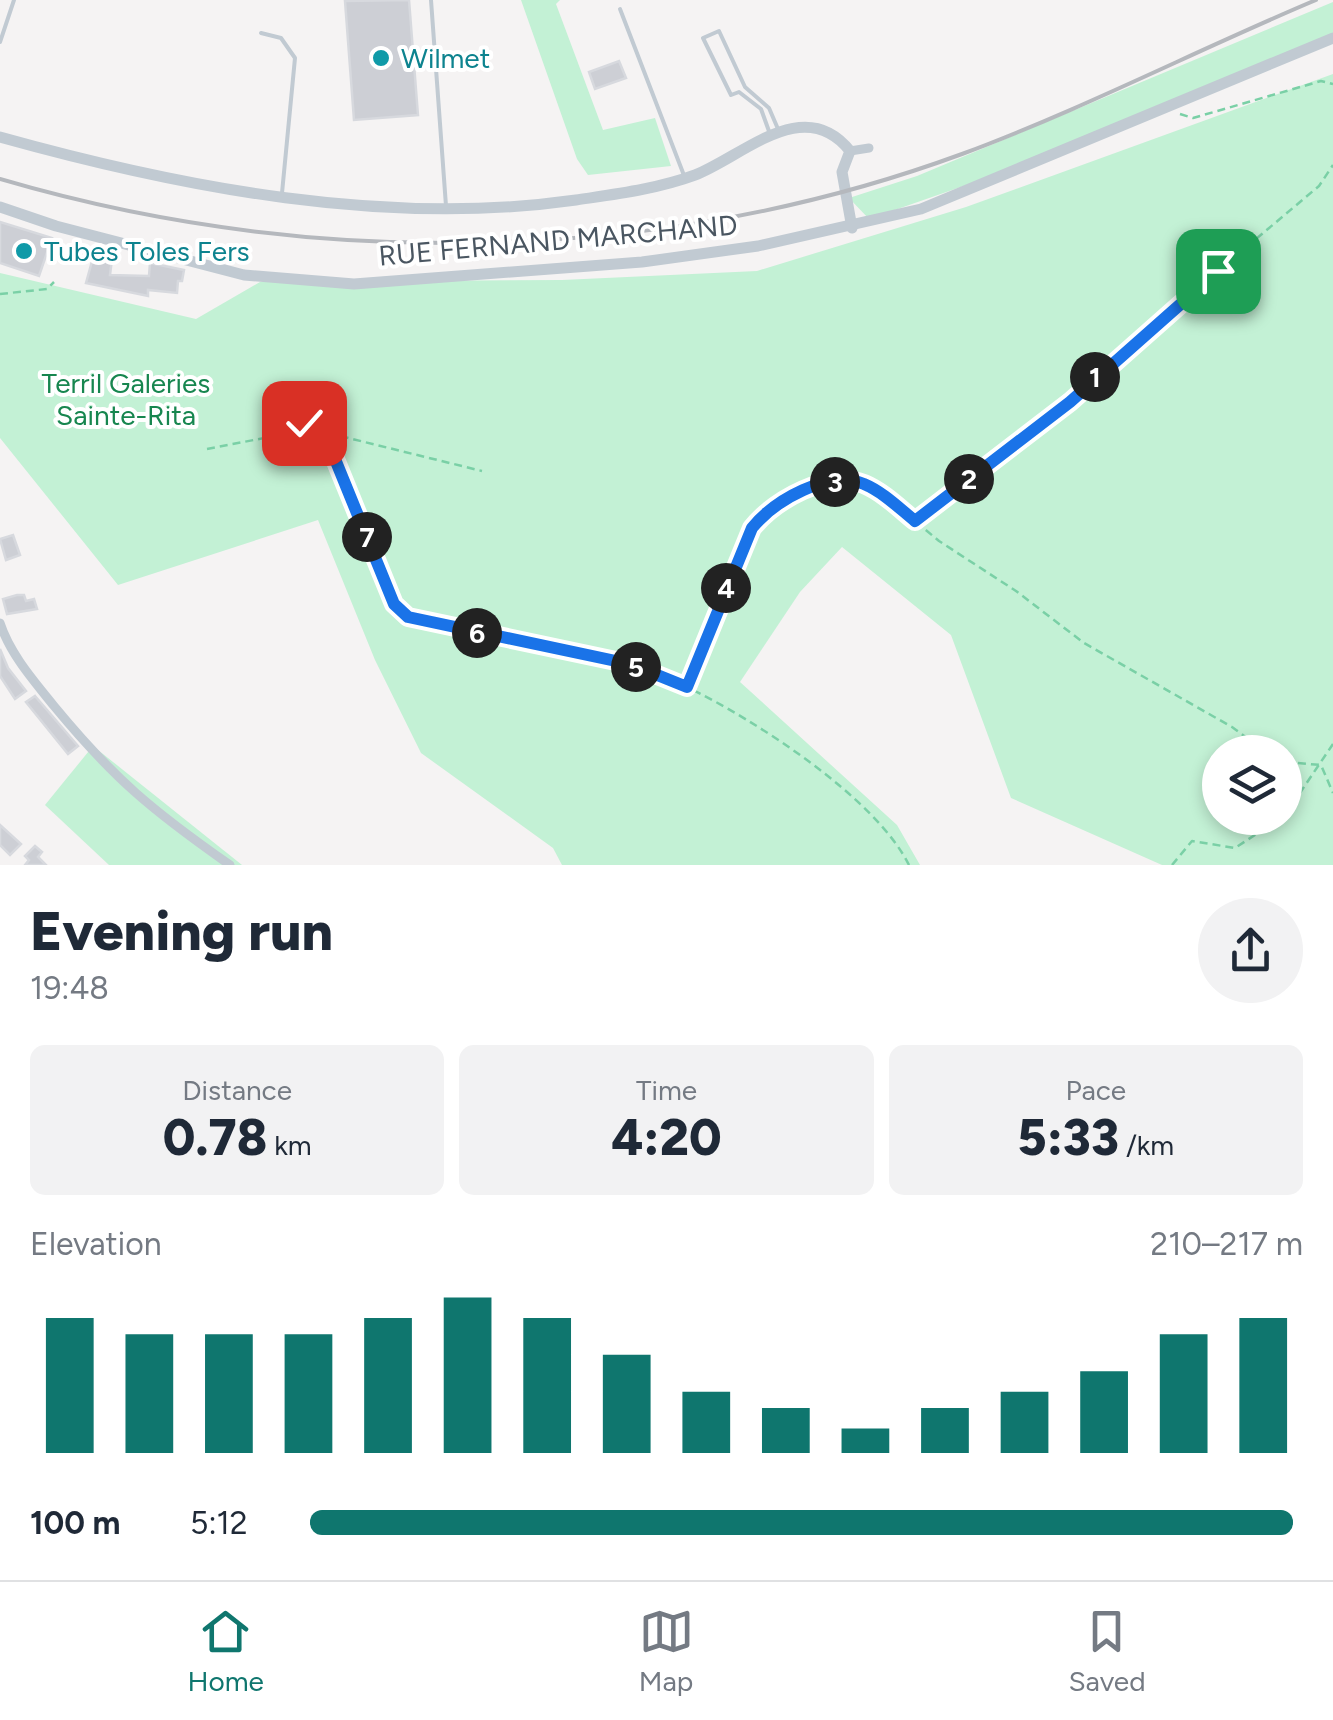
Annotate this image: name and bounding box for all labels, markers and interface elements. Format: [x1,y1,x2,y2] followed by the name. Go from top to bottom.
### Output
[401,41,490,75] place label: Wilmet
[370,47,392,69] marker: Wilmet
[377,207,739,273] street label: RUE FERNAND MARCHAND
[1176,229,1261,314] pin
[44,234,250,268] place label: Tubes Toles Fers
[13,240,35,262] marker: Tubes Toles Fers
[1191,244,1246,299] icon: arrive
[1070,352,1120,402] pin: 1
[1089,360,1101,394] text: 1
[42,366,210,432] park label: Terril Galeries Sainte-Rita
[262,381,347,466] pin
[277,396,332,451] icon: check
[944,454,994,504] pin: 2
[810,457,860,507] pin: 3
[961,462,977,496] text: 2
[827,465,843,499] text: 3
[342,512,392,562] pin: 7
[359,520,375,554] text: 7
[701,563,751,613] pin: 4
[717,571,735,605] text: 4
[452,608,502,658] pin: 6
[469,616,485,650] text: 6
[611,642,661,692] pin: 5
[628,650,644,684] text: 5
[1202,735,1302,835] map controls
[1202,735,1302,835] button: layers
[30,898,333,964] text: Evening run
[1198,898,1303,1003] button: share
[30,969,109,1007] text: 19:48
[182,1073,292,1107] text: Distance
[636,1073,697,1107] text: Time
[1066,1073,1126,1107] text: Pace
[163,1107,267,1168] text: 0.78
[611,1107,722,1168] text: 4:20
[1017,1107,1119,1168] text: 5:33
[267,1128,312,1162] text: km
[1119,1128,1174,1162] text: /km
[30,1225,162,1263] text: Elevation
[1150,1225,1303,1263] text: 210–217 m
[30,1504,121,1542] text: 100 m
[190,1504,248,1542] text: 5:12
[187,1604,264,1698] tab: Home
[639,1604,694,1698] tab: Map
[1068,1604,1146,1698] tab: Saved

